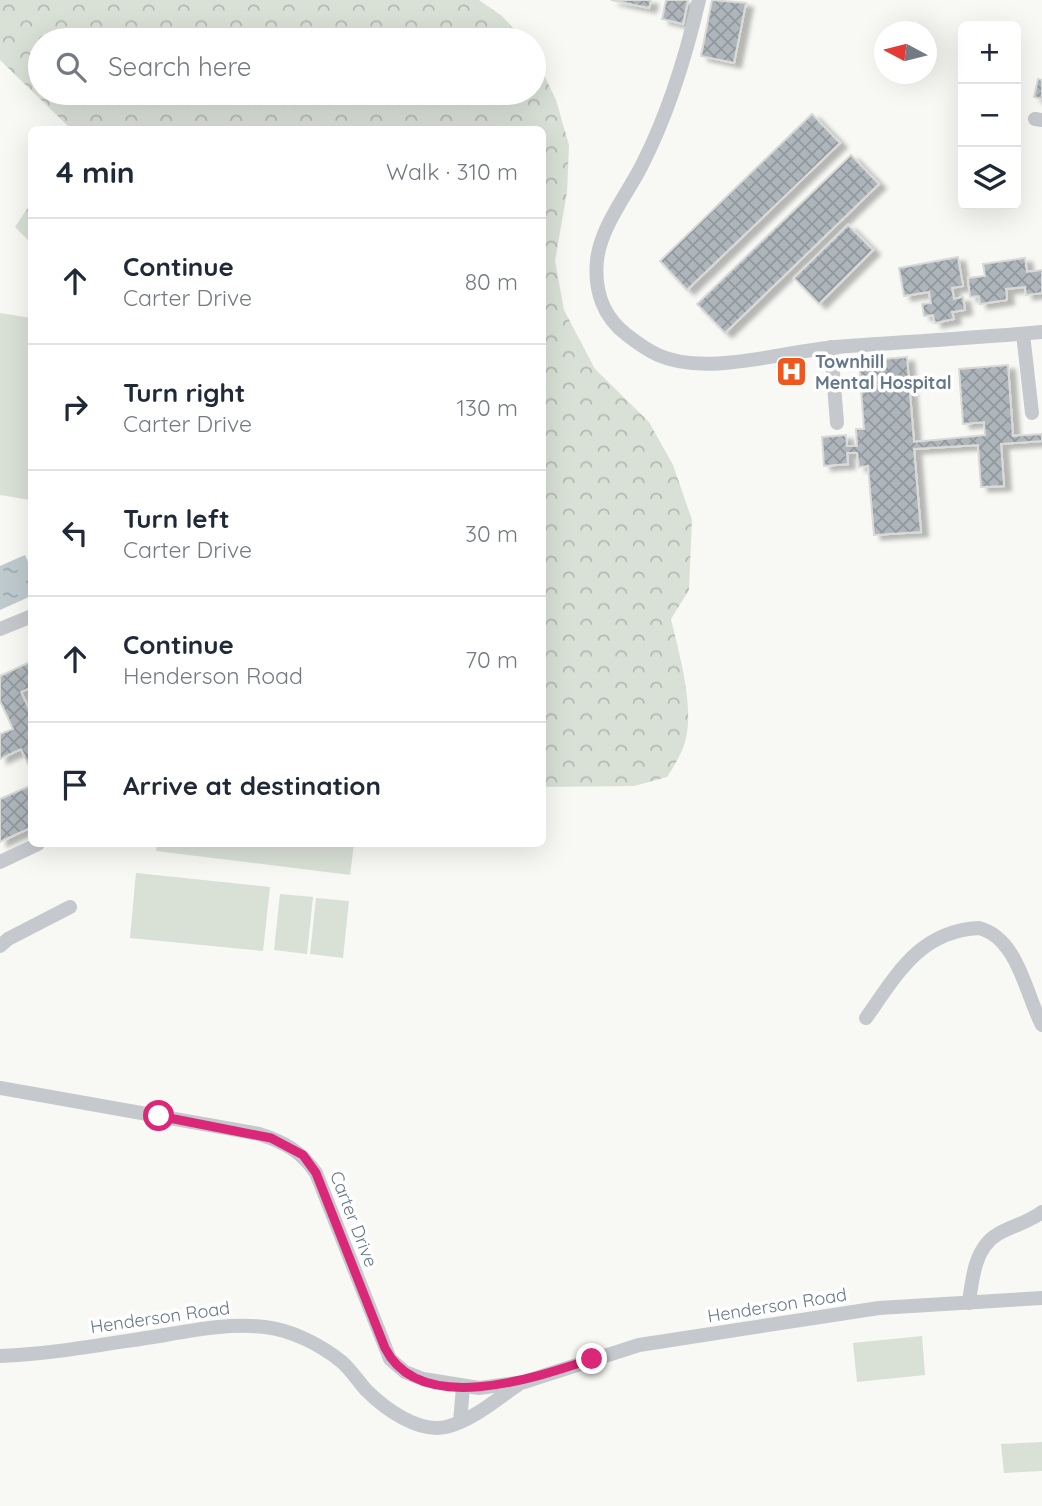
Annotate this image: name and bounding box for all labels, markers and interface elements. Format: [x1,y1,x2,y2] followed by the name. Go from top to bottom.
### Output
[874,21,937,84] north arrow
[958,21,1021,210] map controls
[958,21,1021,84] button: +
[28,28,546,105] search box
[52,48,90,86] icon: search
[108,50,252,83] text: Search here
[958,84,1021,147] button: −
[958,147,1021,210] button: layers
[56,153,135,191] text: 4 min
[386,157,518,186] text: Walk · 310 m
[123,250,234,283] text: Continue
[56,262,94,300] icon: ahead
[465,267,518,296] text: 80 m
[123,283,252,312] text: Carter Drive
[815,350,952,394] place label: Townhill Mental Hospital
[775,354,809,388] hospital icon: Townhill Mental Hospital
[123,376,245,409] text: Turn right
[56,388,94,426] icon: right
[456,393,518,422] text: 130 m
[123,409,252,438] text: Carter Drive
[123,502,230,535] text: Turn left
[56,514,94,552] icon: left
[465,519,518,548] text: 30 m
[123,535,252,564] text: Carter Drive
[123,628,234,661] text: Continue
[56,640,94,678] icon: ahead
[465,645,518,674] text: 70 m
[123,661,303,690] text: Henderson Road
[56,766,94,804] icon: arrive
[123,769,381,802] text: Arrive at destination
[143,1100,174,1131] route start
[325,1168,383,1270] street label: Carter Drive
[706,1283,848,1327] street label: Henderson Road
[89,1296,231,1338] street label: Henderson Road
[576,1343,607,1374] route end

